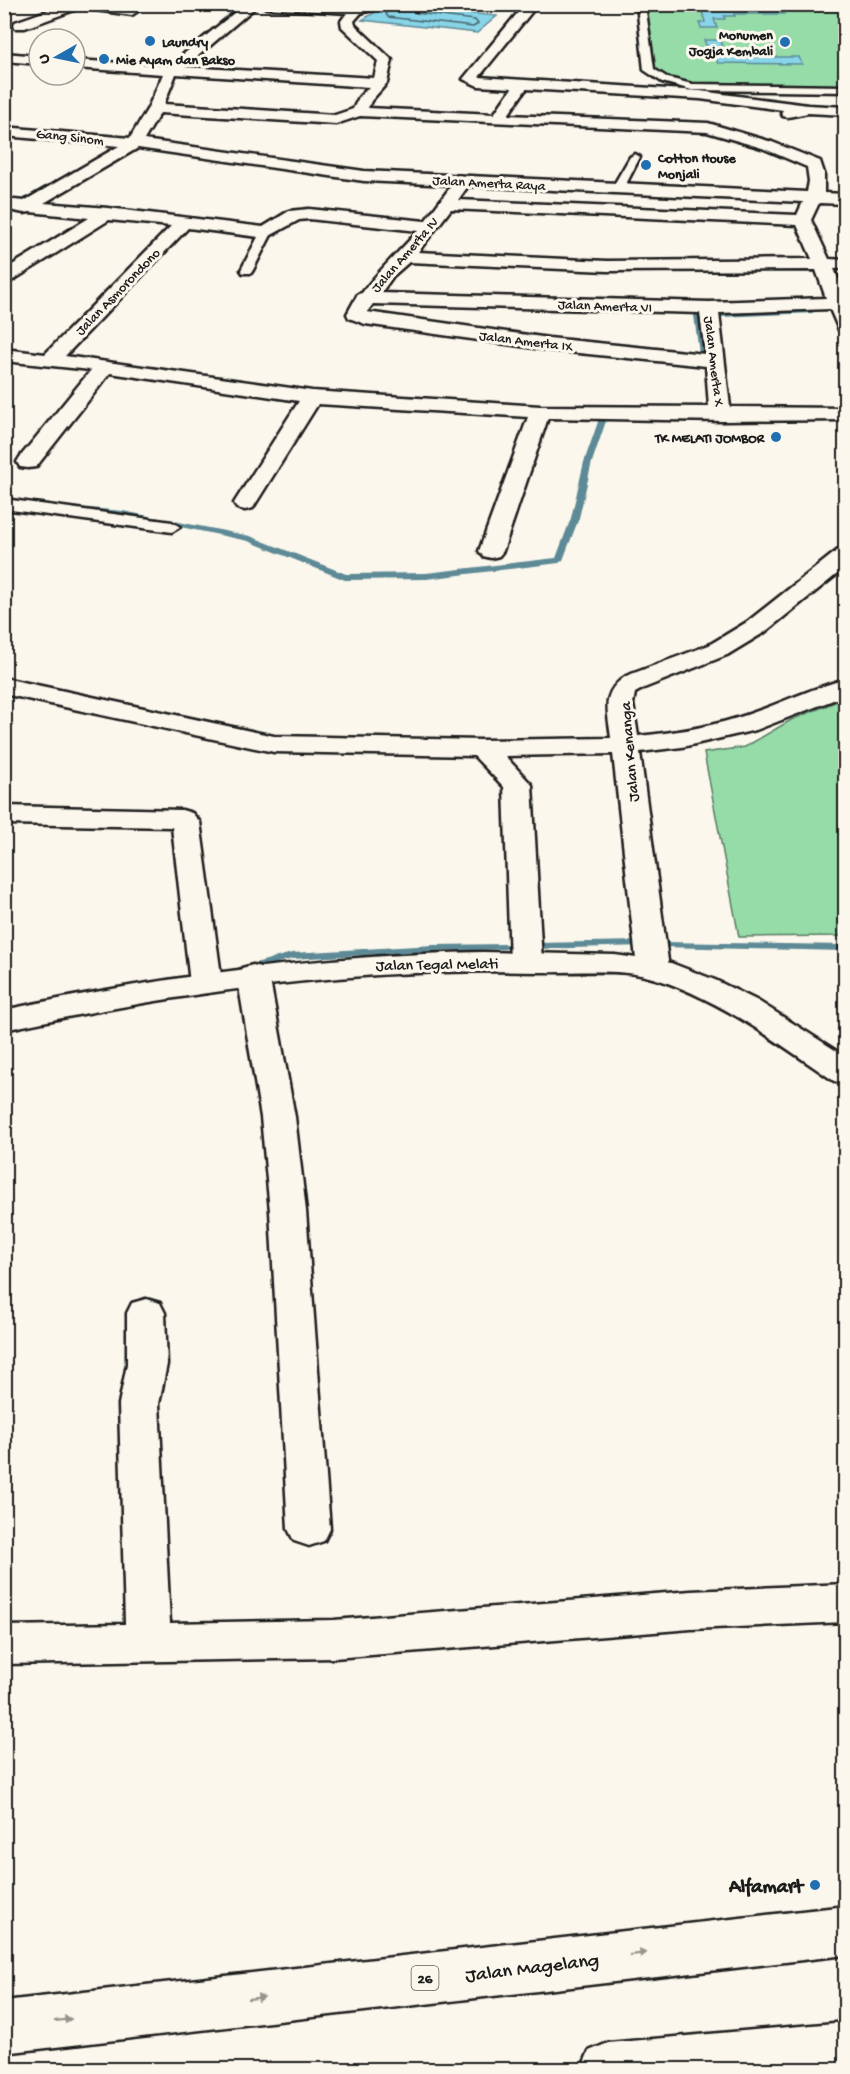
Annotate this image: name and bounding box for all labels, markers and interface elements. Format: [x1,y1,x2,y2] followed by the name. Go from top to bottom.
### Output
[27,27,87,87] north arrow
[688,28,773,61] place label: Monumen Jogja Kembali
[143,34,157,48] marker: Laundry
[162,35,208,52] place label: Laundry
[778,35,792,49] marker: Monumen Jogja Kembali
[35,52,56,65] text: U
[97,52,111,66] marker: Mie Ayam dan Bakso
[116,53,236,70] place label: Mie Ayam dan Bakso
[35,126,104,150] street label: Gang Sinom
[657,151,736,184] place label: Cotton House Monjali
[639,158,653,172] marker: Cotton House Monjali
[432,173,547,196] street label: Jalan Amerta Raya
[369,214,443,297] street label: Jalan Amerta IV
[73,246,165,340] street label: Jalan Asmorondono
[557,297,652,318] street label: Jalan Amerta VI
[699,315,727,408] street label: Jalan Amerta X
[478,328,574,357] street label: Jalan Amerta IX
[769,430,783,444] marker: TK MELATI JOMBOR
[654,431,766,448] place label: TK MELATI JOMBOR
[618,700,645,802] street label: Jalan Kenanga
[376,956,499,977] street label: Jalan Tegal Melati
[728,1877,805,1900] place label: Alfamart
[808,1878,822,1892] marker: Alfamart
[628,1949,647,1959] one-way arrow
[464,1950,601,1989] street label: Jalan Magelang
[412,1966,438,1990] road number: 26
[247,1993,266,2002] one-way arrow
[53,2015,72,2025] one-way arrow

